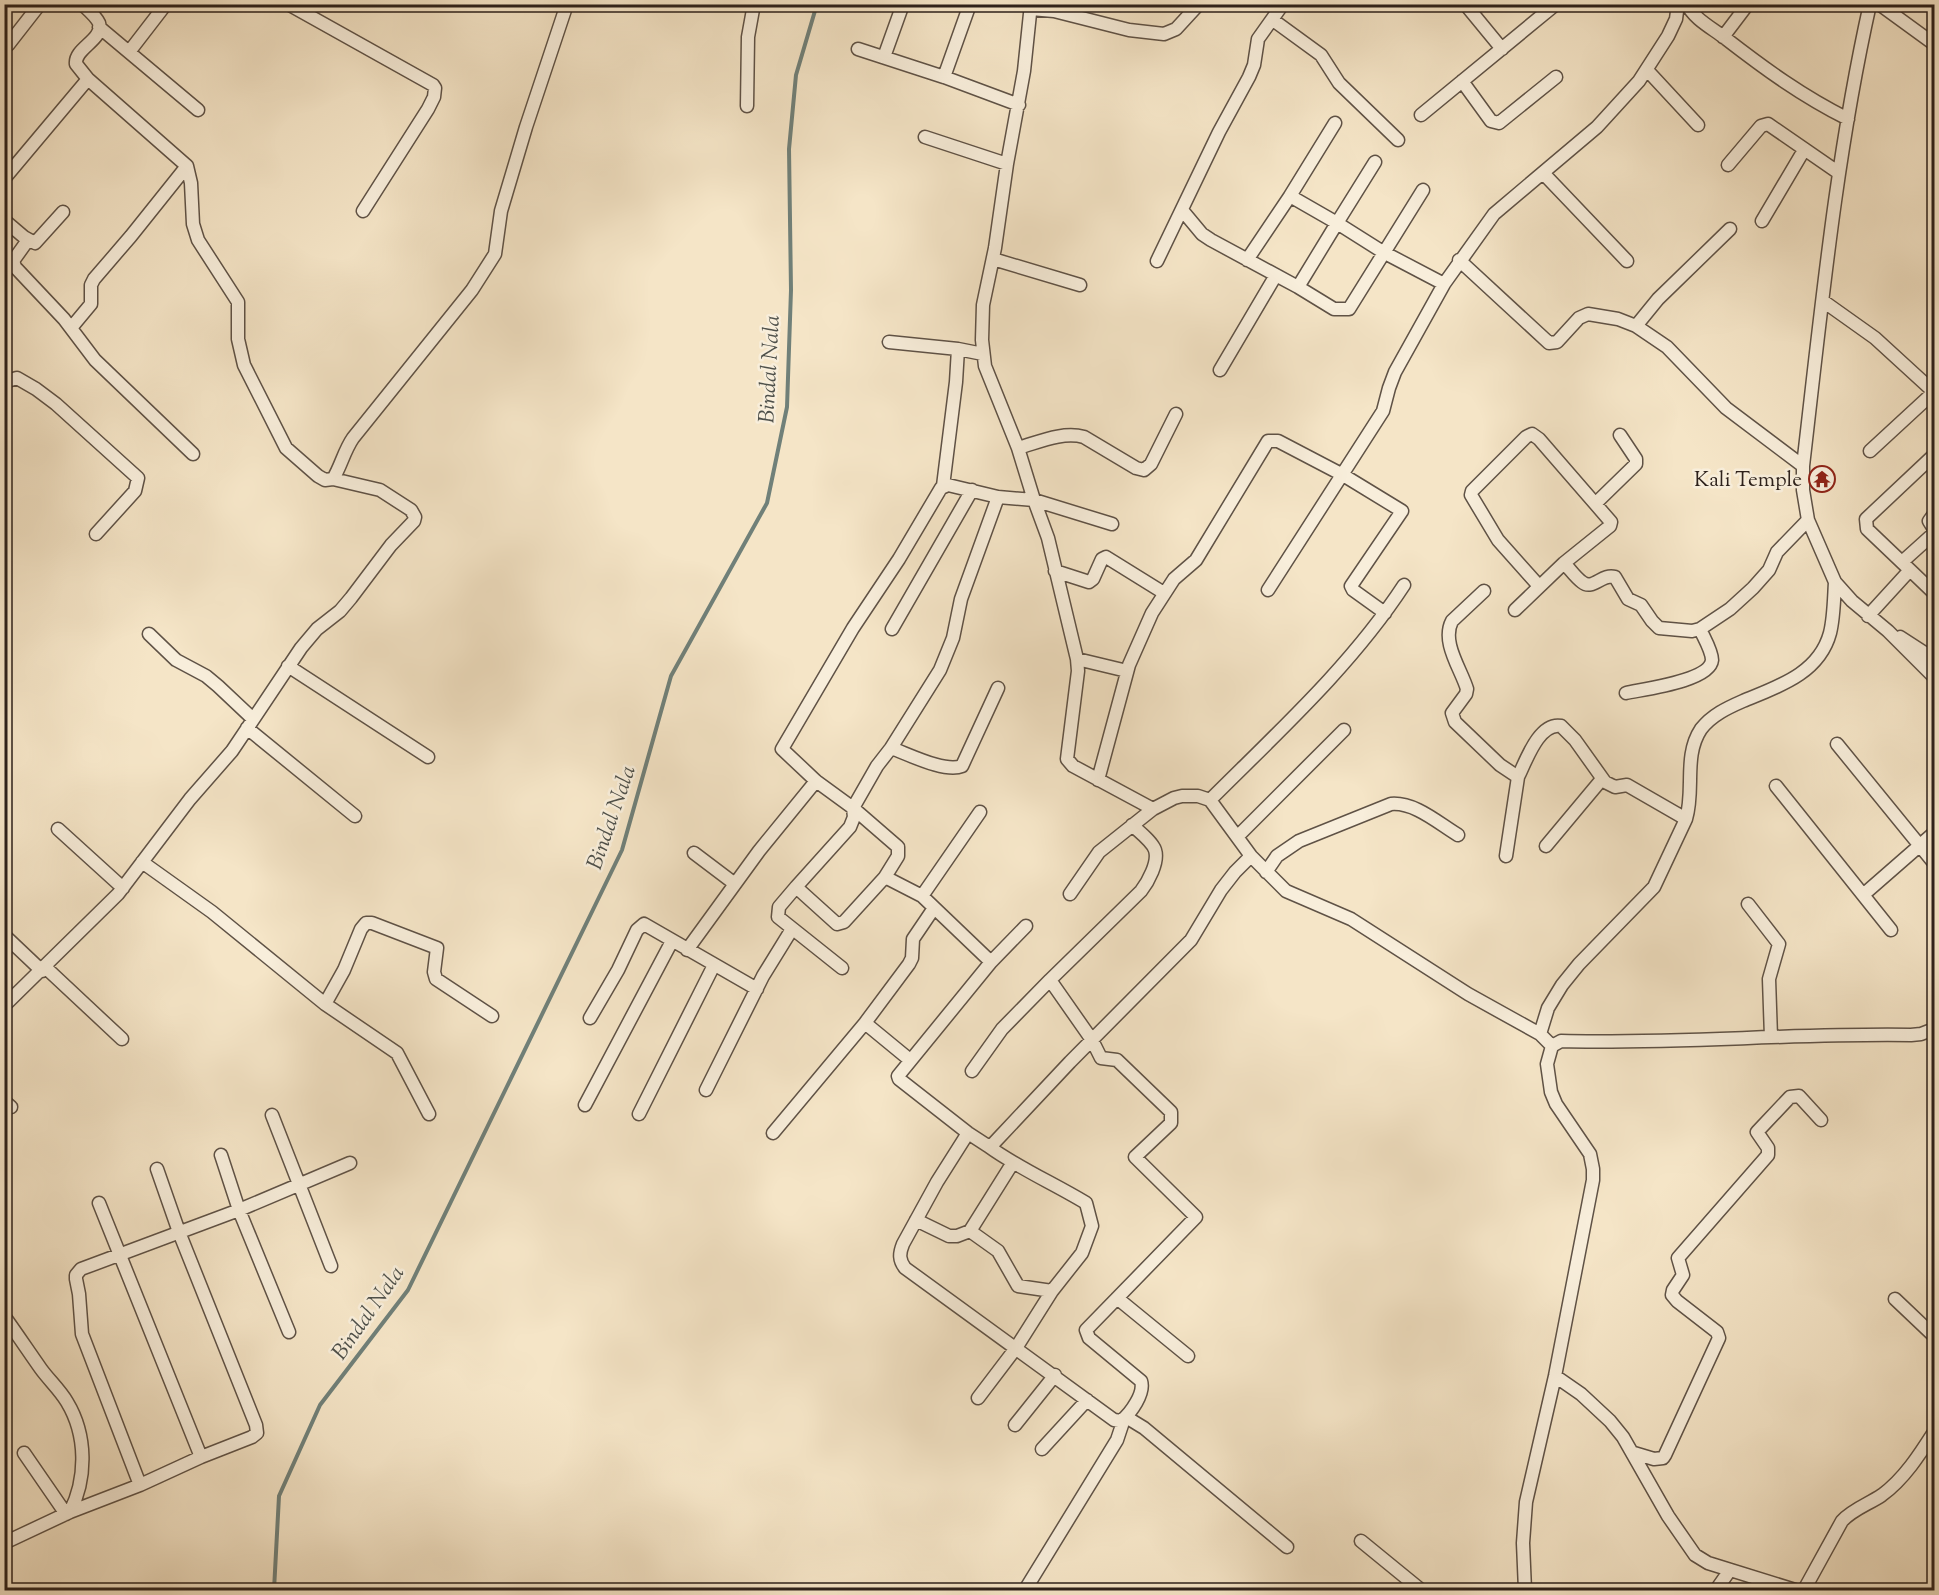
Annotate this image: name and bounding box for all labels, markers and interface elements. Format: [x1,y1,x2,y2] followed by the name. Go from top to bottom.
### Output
[752,314,790,424] water label: Bindal Nala
[1807,464,1837,494] temple icon: Kali Temple
[1694,466,1802,496] place label: Kali Temple
[580,762,646,874] water label: Bindal Nala
[325,1260,414,1367] water label: Bindal Nala

